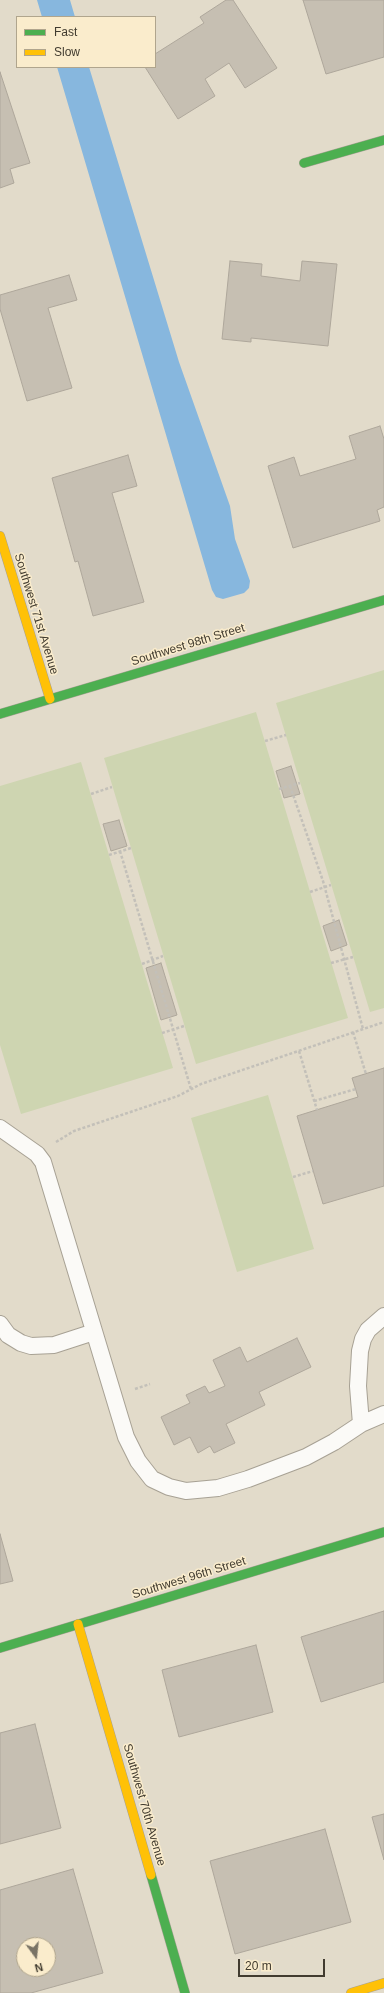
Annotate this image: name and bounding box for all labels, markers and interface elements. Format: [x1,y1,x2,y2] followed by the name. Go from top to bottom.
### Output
[16,16,156,68] legend
[54,25,77,39] text: Fast
[54,45,80,59] text: Slow
[11,552,61,676] street label: Southwest 71st Avenue
[129,621,247,669] street label: Southwest 98th Street
[130,1554,248,1602] street label: Southwest 96th Street
[120,1742,168,1868] street label: Southwest 70th Avenue
[16,1937,56,1977] north arrow
[240,1951,327,1977] scale bar
[245,1959,272,1973] text: 20 m
[33,1961,44,1974] text: N

